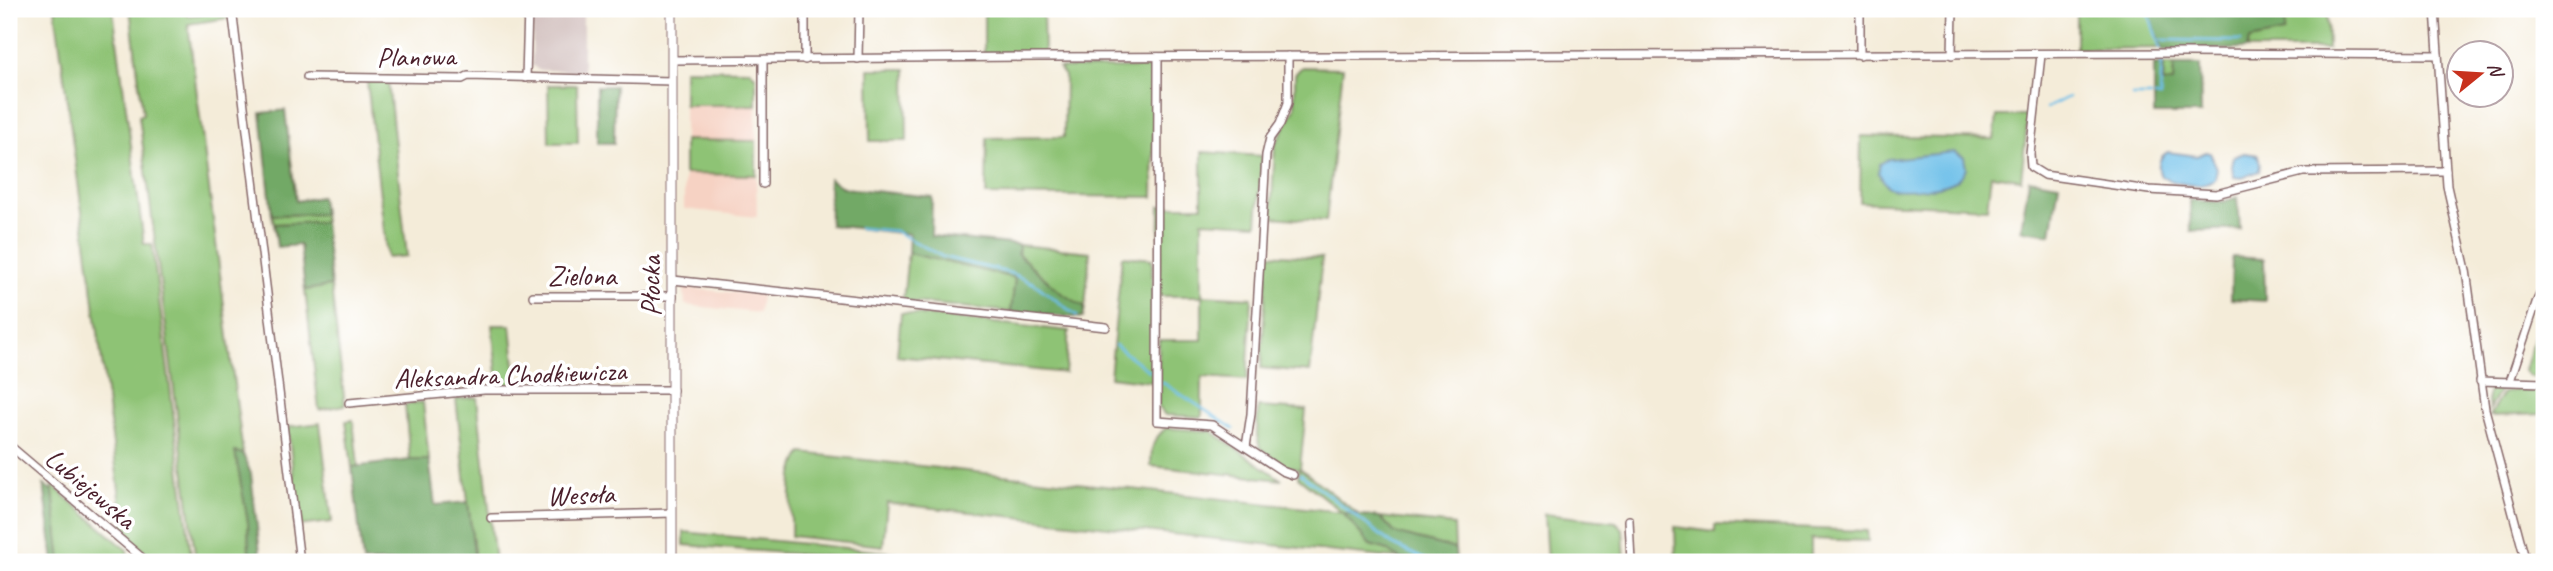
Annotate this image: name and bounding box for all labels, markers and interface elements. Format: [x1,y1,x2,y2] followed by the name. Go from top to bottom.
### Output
[376,38,458,75] street label: Planowa
[2444,38,2514,108] north arrow
[2482,60,2509,81] text: N
[633,254,668,316] street label: Płocka
[548,258,618,293] street label: Zielona
[393,353,628,396] street label: Aleksandra Chodkiewicza
[38,440,145,538] street label: Lubiejewska
[547,476,617,513] street label: Wesoła

